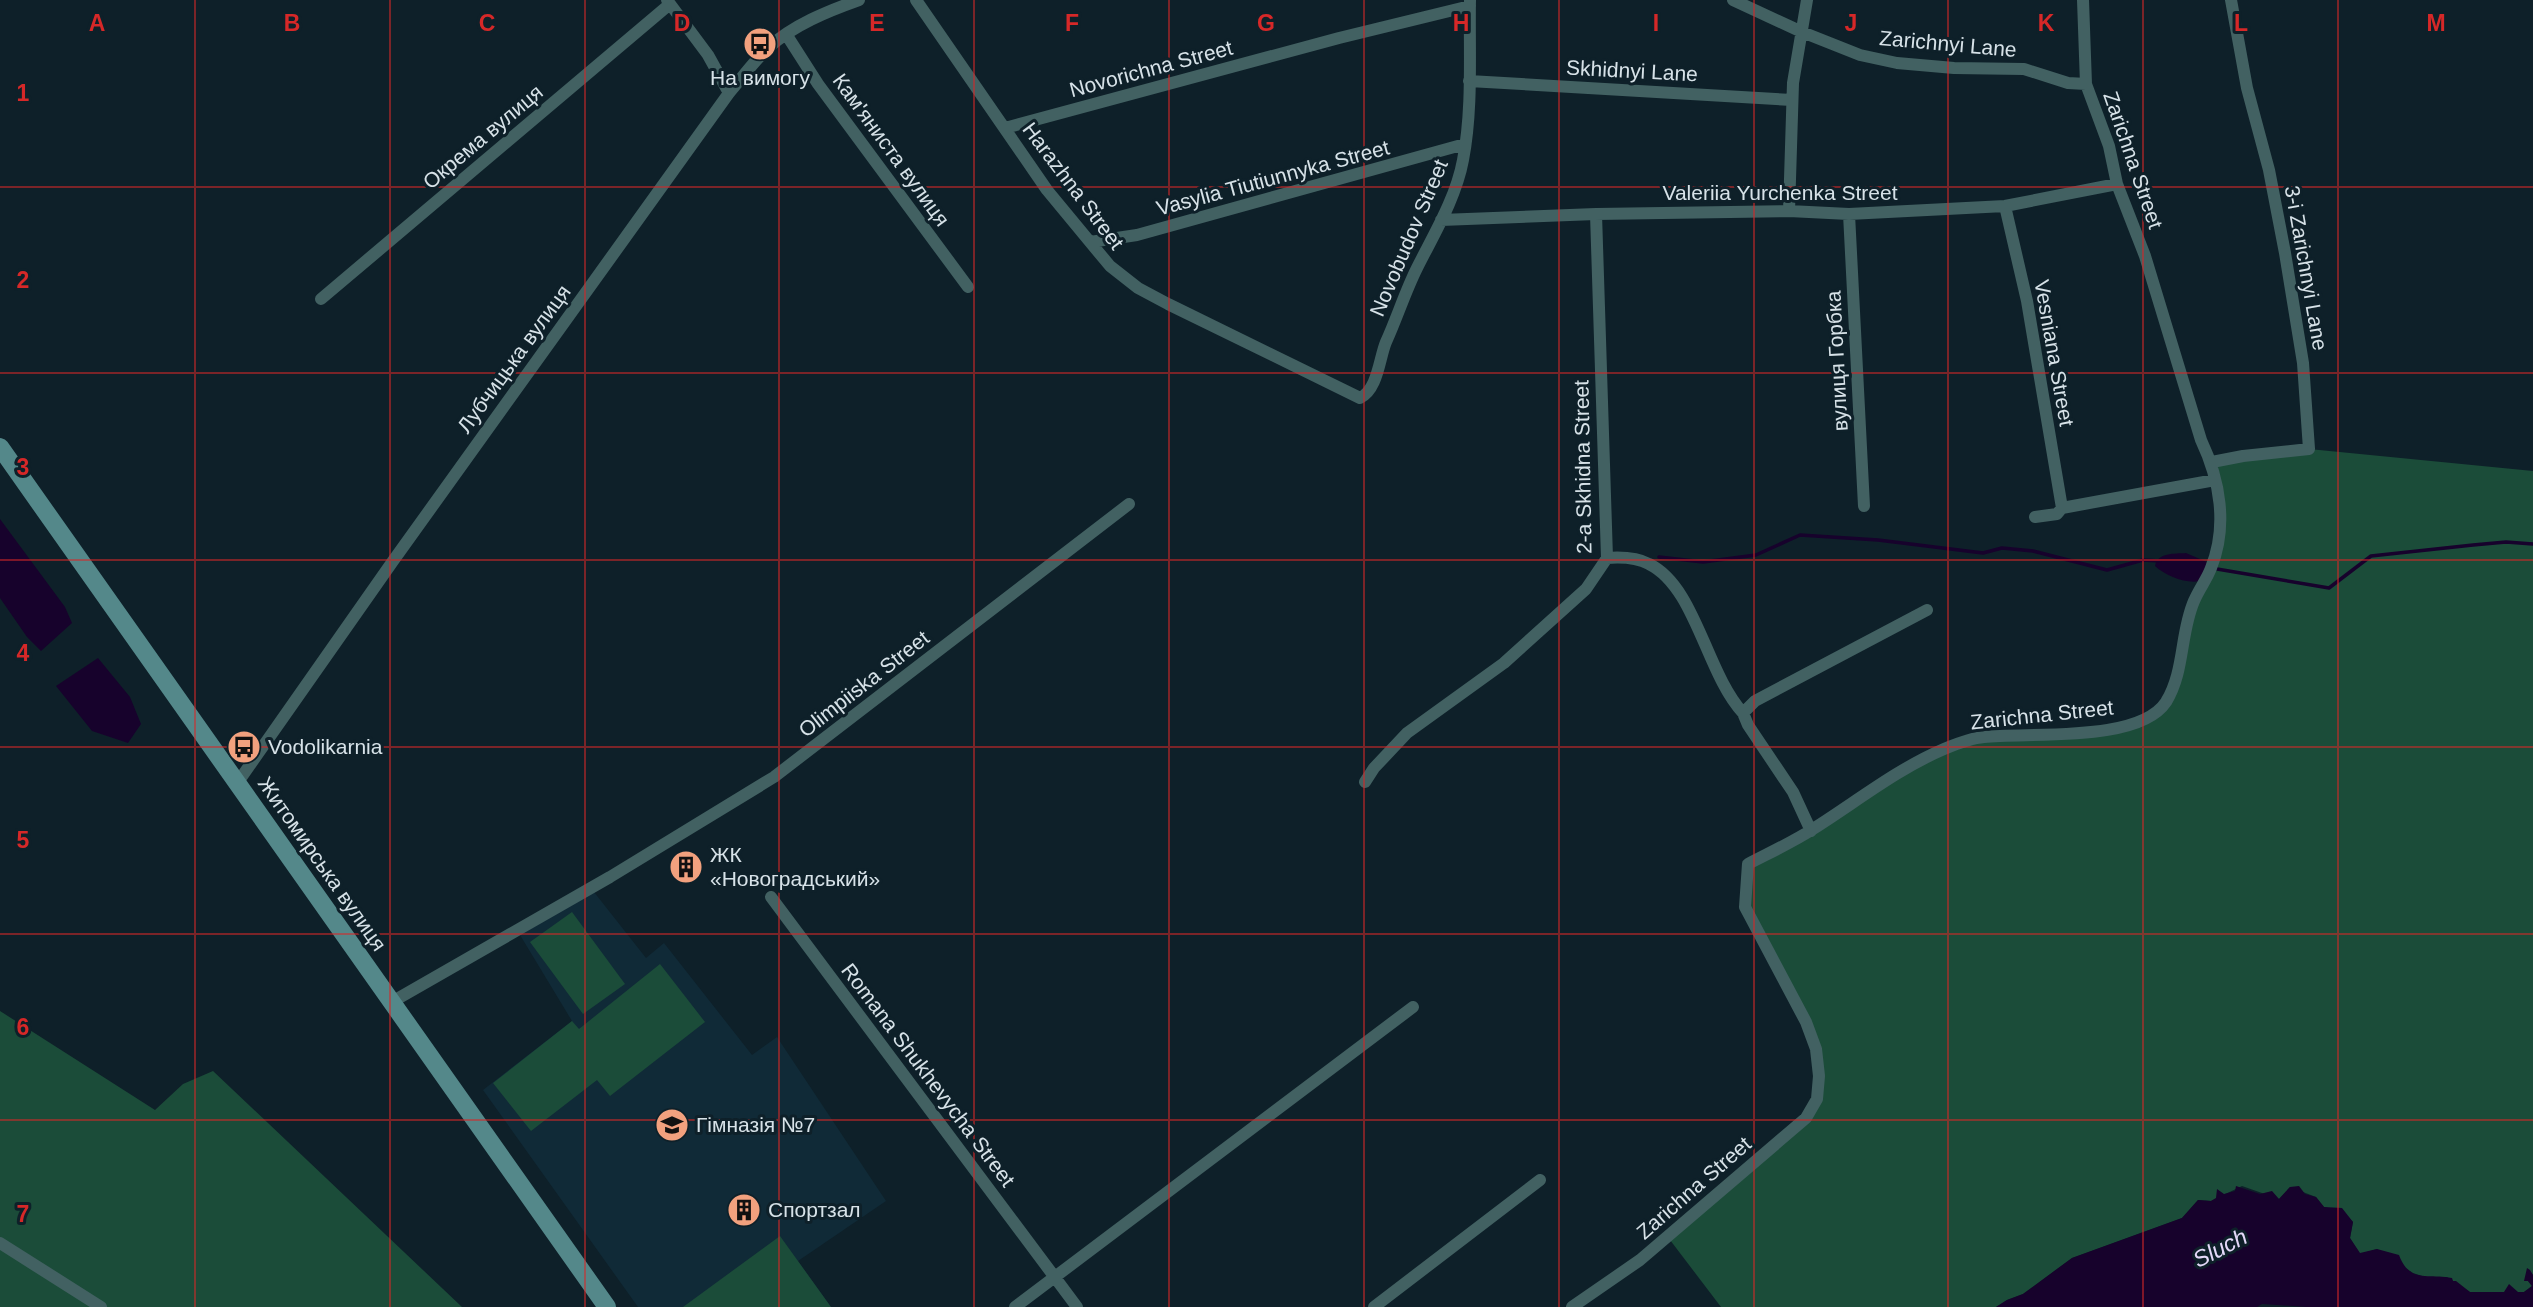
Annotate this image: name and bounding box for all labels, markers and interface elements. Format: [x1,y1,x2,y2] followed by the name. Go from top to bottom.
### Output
[89,10,105,36] text: A
[284,10,300,36] text: B
[479,10,495,36] text: C
[674,10,690,36] text: D
[869,10,885,36] text: E
[1065,10,1079,36] text: F
[1257,10,1275,36] text: G
[1453,10,1469,36] text: H
[1653,10,1659,36] text: I
[1845,10,1857,36] text: J
[2038,10,2055,36] text: K
[2234,10,2248,36] text: L
[2426,10,2446,36] text: M
[741,25,779,63] bus stop icon: На вимогу
[1878,26,2018,61] street label: Zarichnyi Lane
[1067,36,1235,101] street label: Novorichna Street
[1566,56,1699,85] street label: Skhidnyi Lane
[710,66,810,89] place label: На вимогу
[828,69,954,230] street label: Кам'яниста вулиця
[17,80,30,106] text: 1
[418,80,547,193] street label: Окрема вулиця
[2099,88,2168,232] street label: Zarichna Street
[1018,118,1129,254] street label: Harazhna Street
[1154,135,1392,220] street label: Vasylia Tiutiunnyka Street
[1365,156,1452,320] street label: Novobudov Street
[1662,181,1898,204] street label: Valeriia Yurchenka Street
[2281,184,2332,352] street label: 3-i Zarichnyi Lane
[17,267,29,293] text: 2
[2030,278,2079,428] street label: Vesniana Street
[452,280,575,437] street label: Лубчицька вулиця
[1821,290,1852,432] street label: вулиця Горбка
[1569,380,1596,554] street label: 2-a Skhidna Street
[17,454,29,480] text: 3
[794,626,933,742] street label: Olimpiiska Street
[17,640,30,666] text: 4
[1969,696,2115,733] street label: Zarichna Street
[225,728,263,766] bus stop icon: Vodolikarnia
[268,735,383,758] place label: Vodolikarnia
[254,772,391,955] street label: Житомирська вулиця
[17,827,30,853] text: 5
[710,843,880,890] place label: ЖК «Новоградський»
[667,848,705,886] building icon: ЖК «Новоградський»
[837,959,1020,1191] street label: Romana Shukhevycha Street
[17,1014,29,1040] text: 6
[653,1106,691,1144] school or university icon: Гімназія №7
[696,1113,815,1136] place label: Гімназія №7
[1632,1132,1756,1243] street label: Zarichna Street
[725,1191,763,1229] building icon: Спортзал
[768,1198,861,1221] place label: Спортзал
[17,1201,29,1227] text: 7
[2188,1223,2252,1273] water label: Sluch

